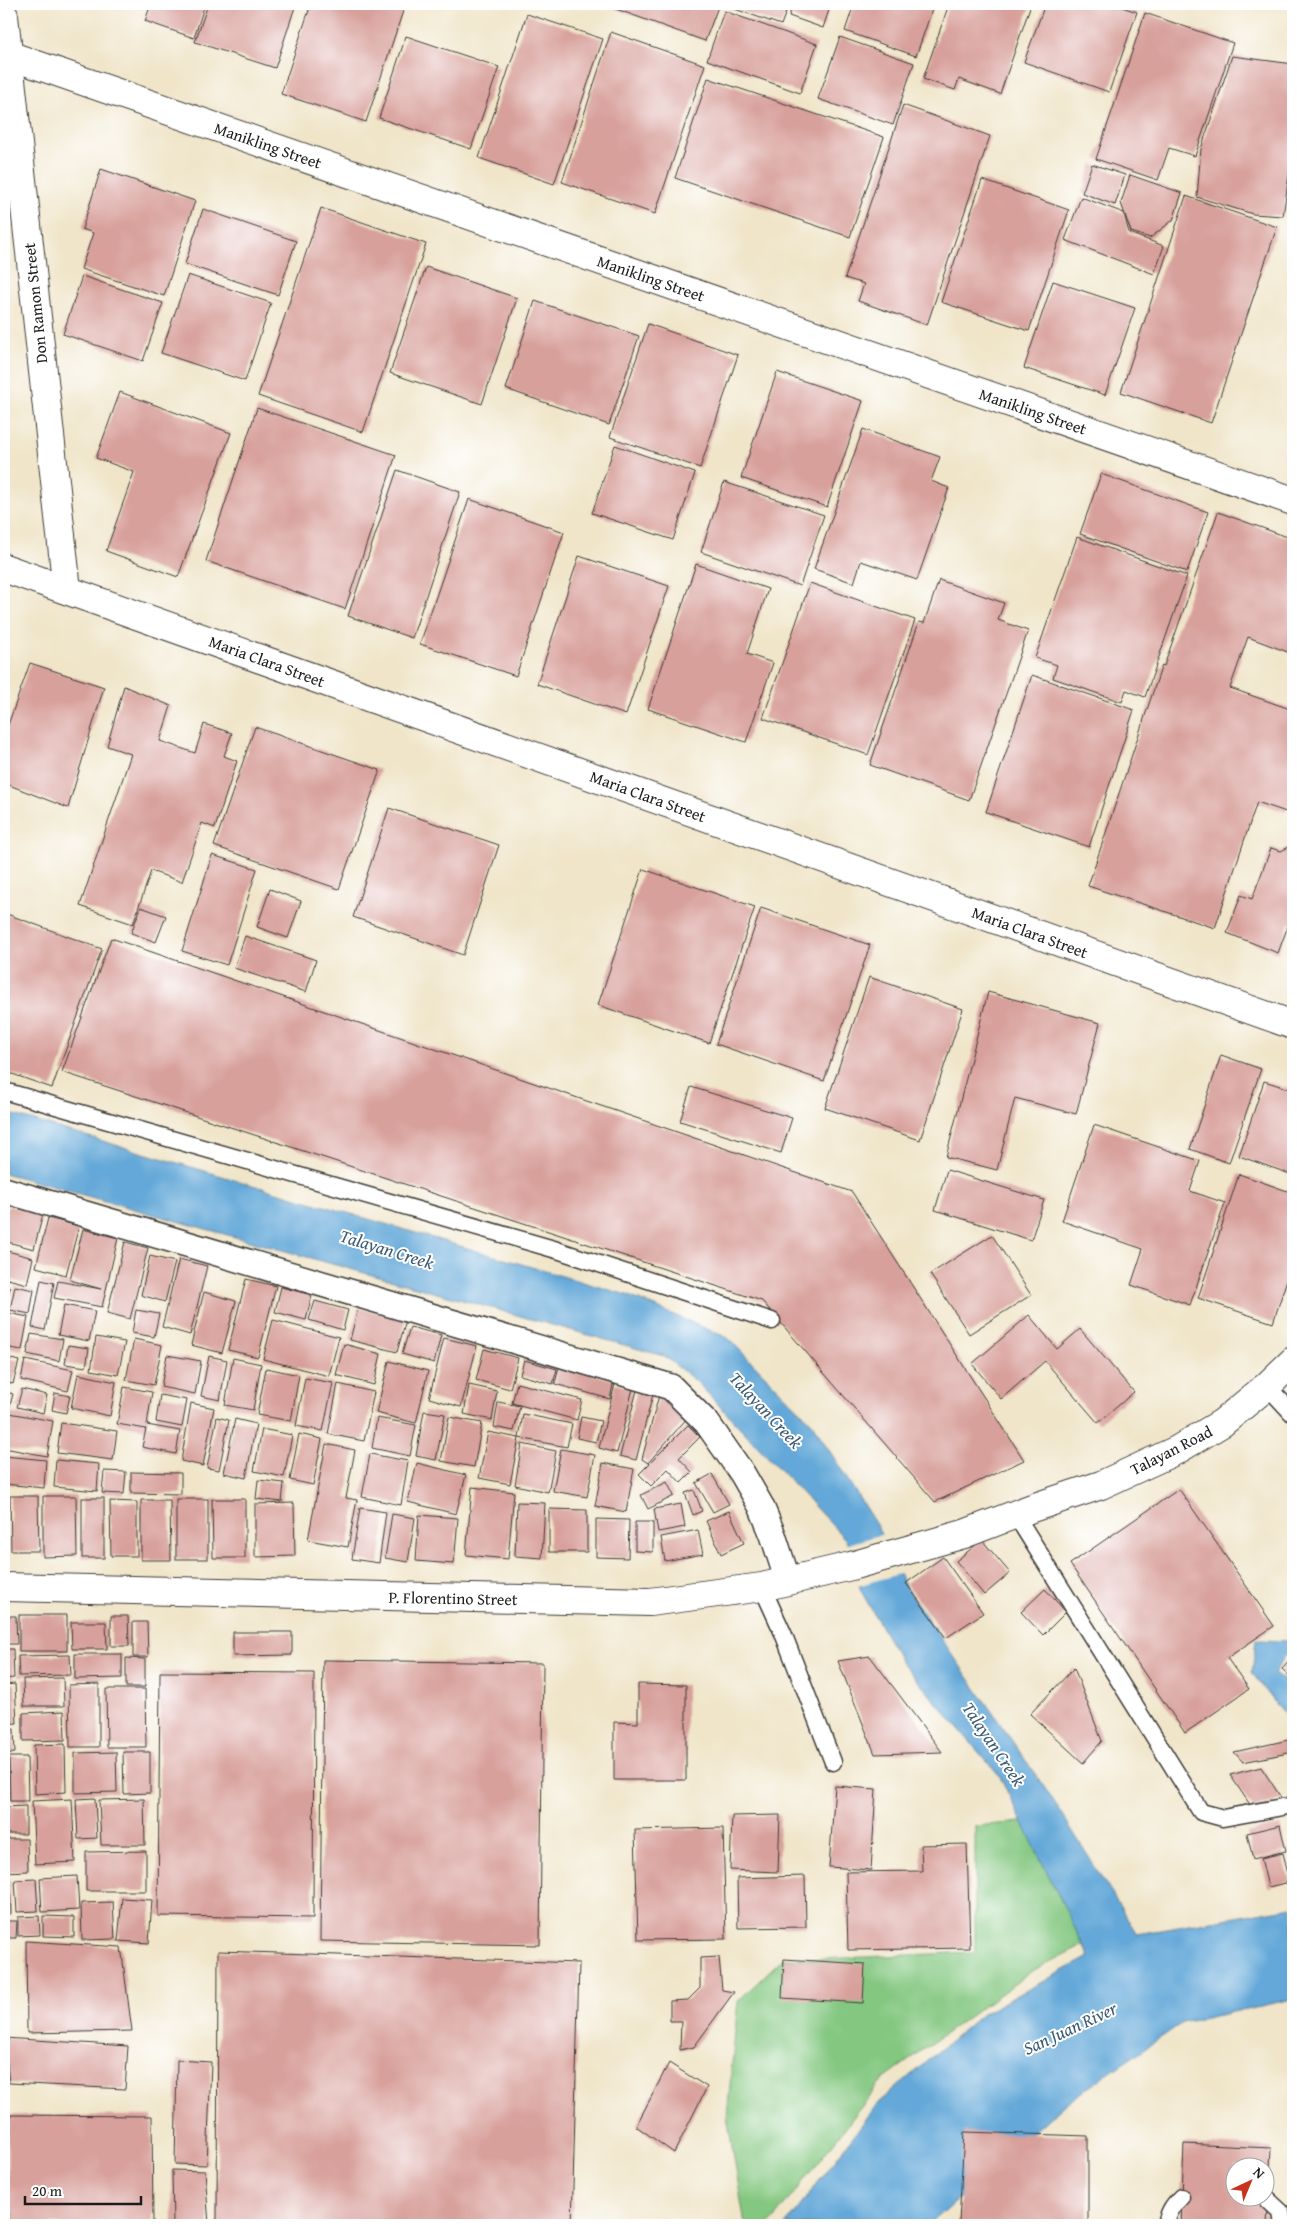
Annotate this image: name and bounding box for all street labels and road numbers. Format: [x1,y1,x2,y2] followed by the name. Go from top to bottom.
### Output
[211,115,325,175] street label: Manikling Street
[17,241,53,365] street label: Don Ramon Street
[594,248,708,308] street label: Manikling Street
[976,381,1090,441] street label: Manikling Street
[206,629,329,693] street label: Maria Clara Street
[587,764,710,828] street label: Maria Clara Street
[969,900,1092,964] street label: Maria Clara Street
[1126,1419,1217,1481] street label: Talayan Road
[388,1585,518,1611] street label: P. Florentino Street

